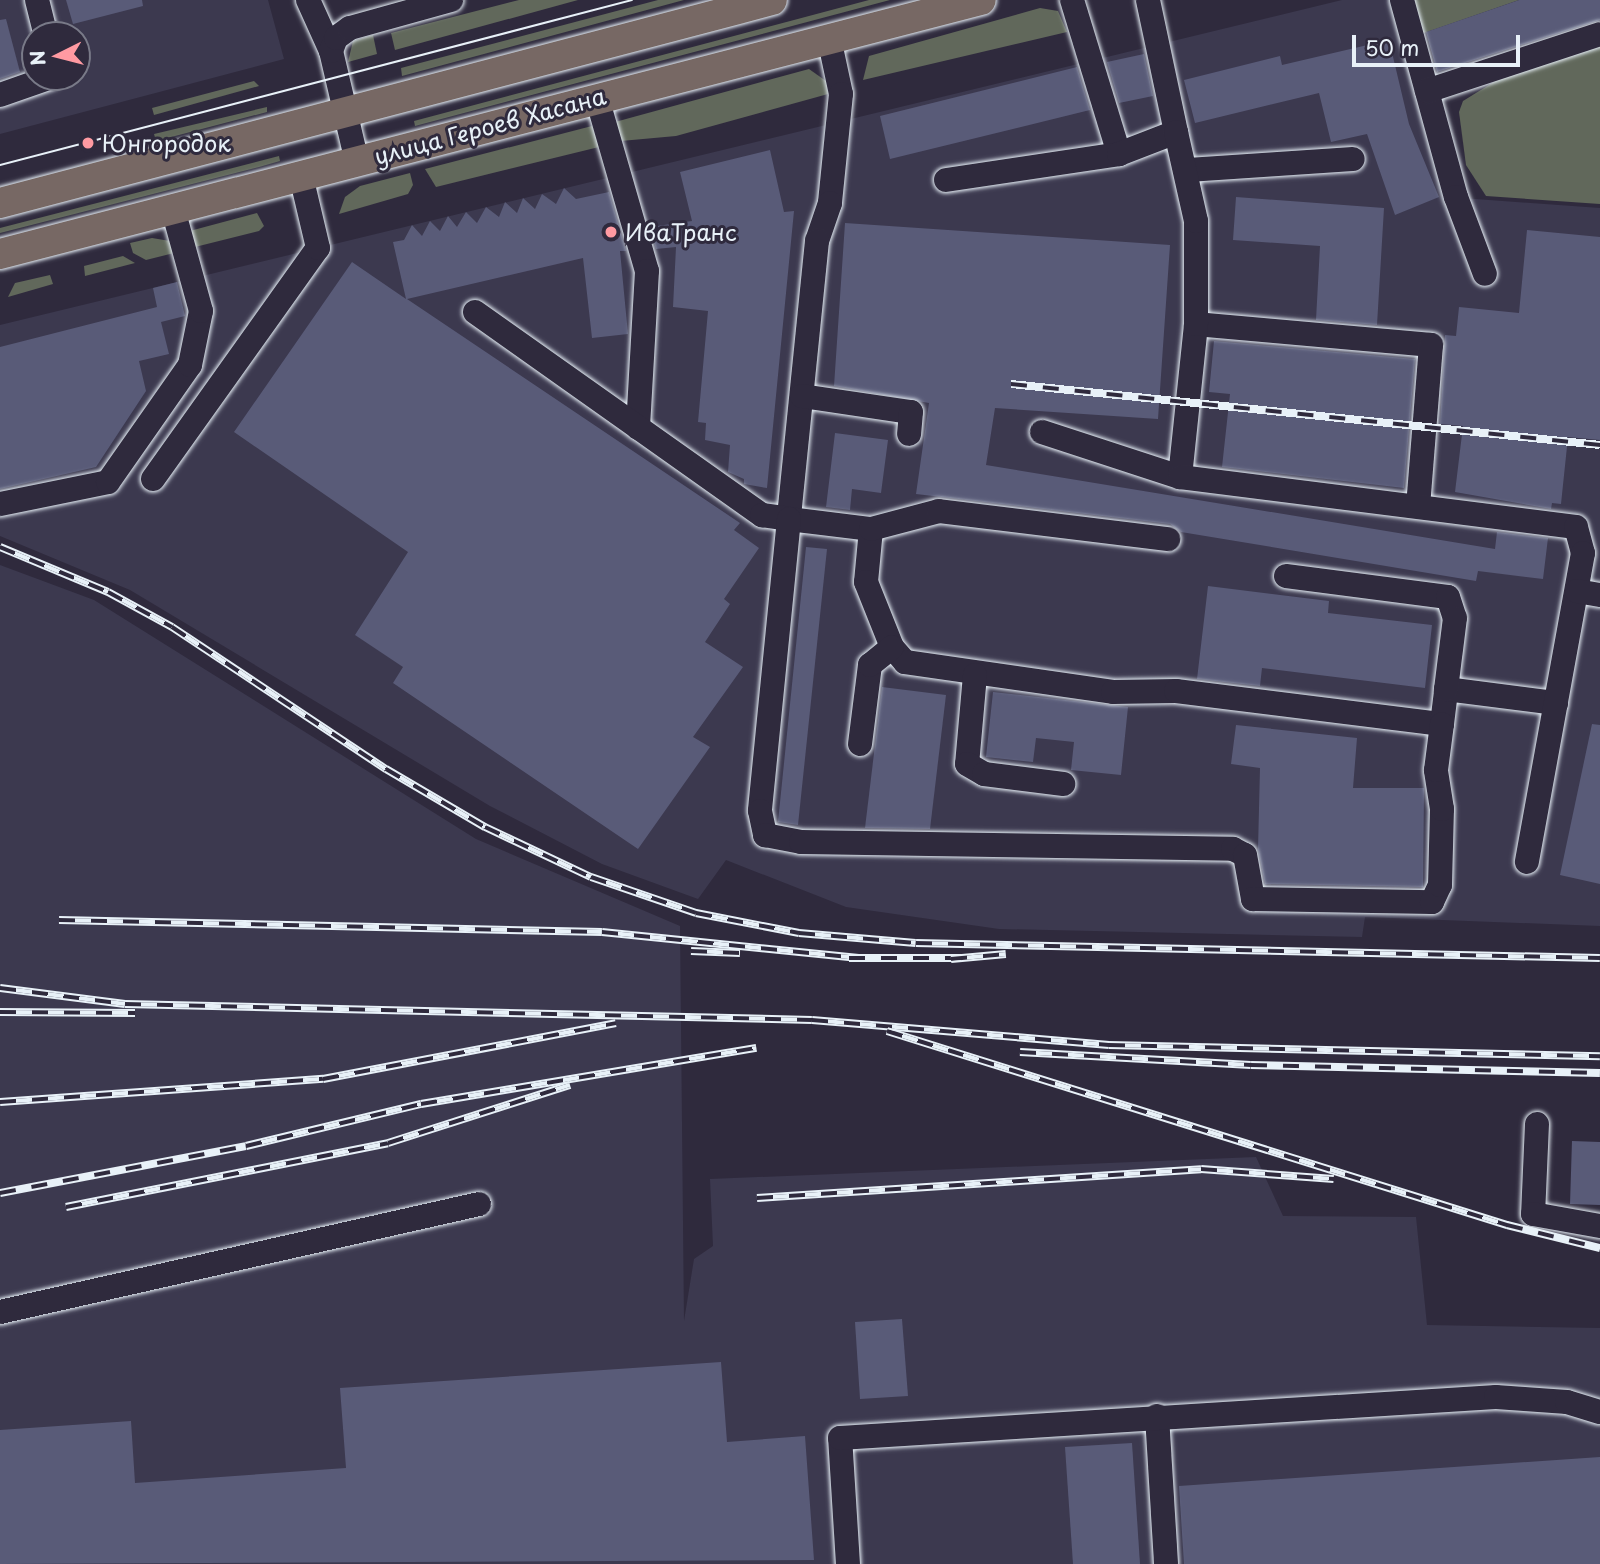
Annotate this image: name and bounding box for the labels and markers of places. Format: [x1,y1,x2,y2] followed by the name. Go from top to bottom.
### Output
[102,129,231,157] place label: Юнгородок
[80,135,96,151] marker: Юнгородок
[625,218,737,246] place label: ИваТранс
[603,224,619,240] marker: ИваТранс

